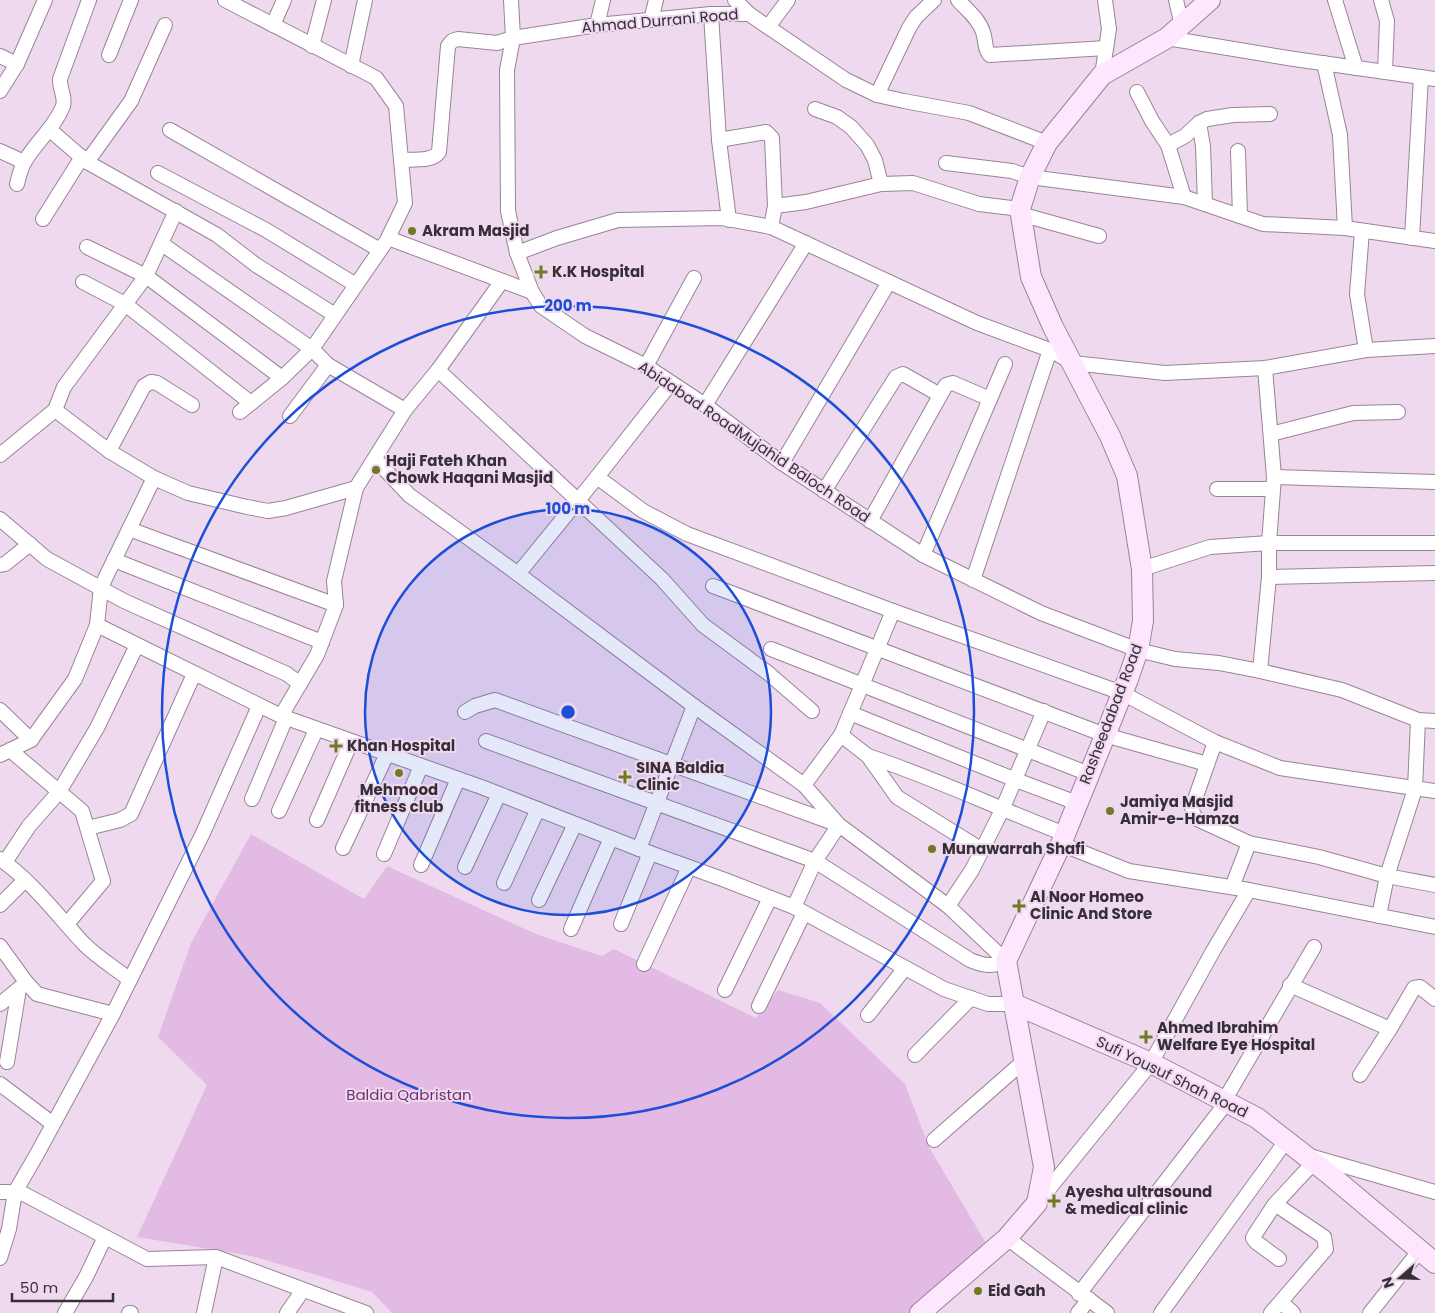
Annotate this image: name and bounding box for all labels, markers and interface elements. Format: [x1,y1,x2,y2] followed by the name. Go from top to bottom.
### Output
[581,3,739,38] street label: Ahmad Durrani Road
[422,220,529,241] place label: Akram Masjid
[406,225,418,237] marker: Akram Masjid
[552,261,645,282] place label: K.K Hospital
[534,265,548,279] marker: K.K Hospital
[544,295,592,316] text: 200 m
[634,356,874,527] street label: Abidabad RoadMujahid Baloch Road
[386,450,553,488] place label: Haji Fateh Khan Chowk Haqani Masjid
[370,464,382,476] marker: Haji Fateh Khan Chowk Haqani Masjid
[546,498,590,519] text: 100 m
[1074,641,1147,787] street label: Rasheedabad Road
[559,703,577,721] centre of rings
[347,735,455,756] place label: Khan Hospital
[329,739,343,753] marker: Khan Hospital
[636,757,724,795] place label: SINA Baldia Clinic
[393,767,405,779] marker: Mehmood fitness club
[618,770,632,784] marker: SINA Baldia Clinic
[355,779,443,817] place label: Mehmood fitness club
[1120,791,1239,829] place label: Jamiya Masjid Amir-e-Hamza
[1104,805,1116,817] marker: Jamiya Masjid Amir-e-Hamza
[942,838,1085,859] place label: Munawarrah Shafi
[926,843,938,855] marker: Munawarrah Shafi
[1030,886,1152,924] place label: Al Noor Homeo Clinic And Store
[1012,899,1026,913] marker: Al Noor Homeo Clinic And Store
[1157,1017,1315,1055] place label: Ahmed Ibrahim Welfare Eye Hospital
[1139,1030,1153,1044] marker: Ahmed Ibrahim Welfare Eye Hospital
[1093,1031,1252,1122] street label: Sufi Yousuf Shah Road
[346,1084,472,1105] park label: Baldia Qabristan
[1065,1181,1212,1219] place label: Ayesha ultrasound & medical clinic
[1047,1194,1061,1208] marker: Ayesha ultrasound & medical clinic
[1375,1253,1425,1303] north arrow
[12,1270,114,1302] scale bar
[1377,1274,1399,1291] text: N
[20,1277,58,1298] text: 50 m
[988,1280,1046,1301] place label: Eid Gah
[972,1285,984,1297] marker: Eid Gah

